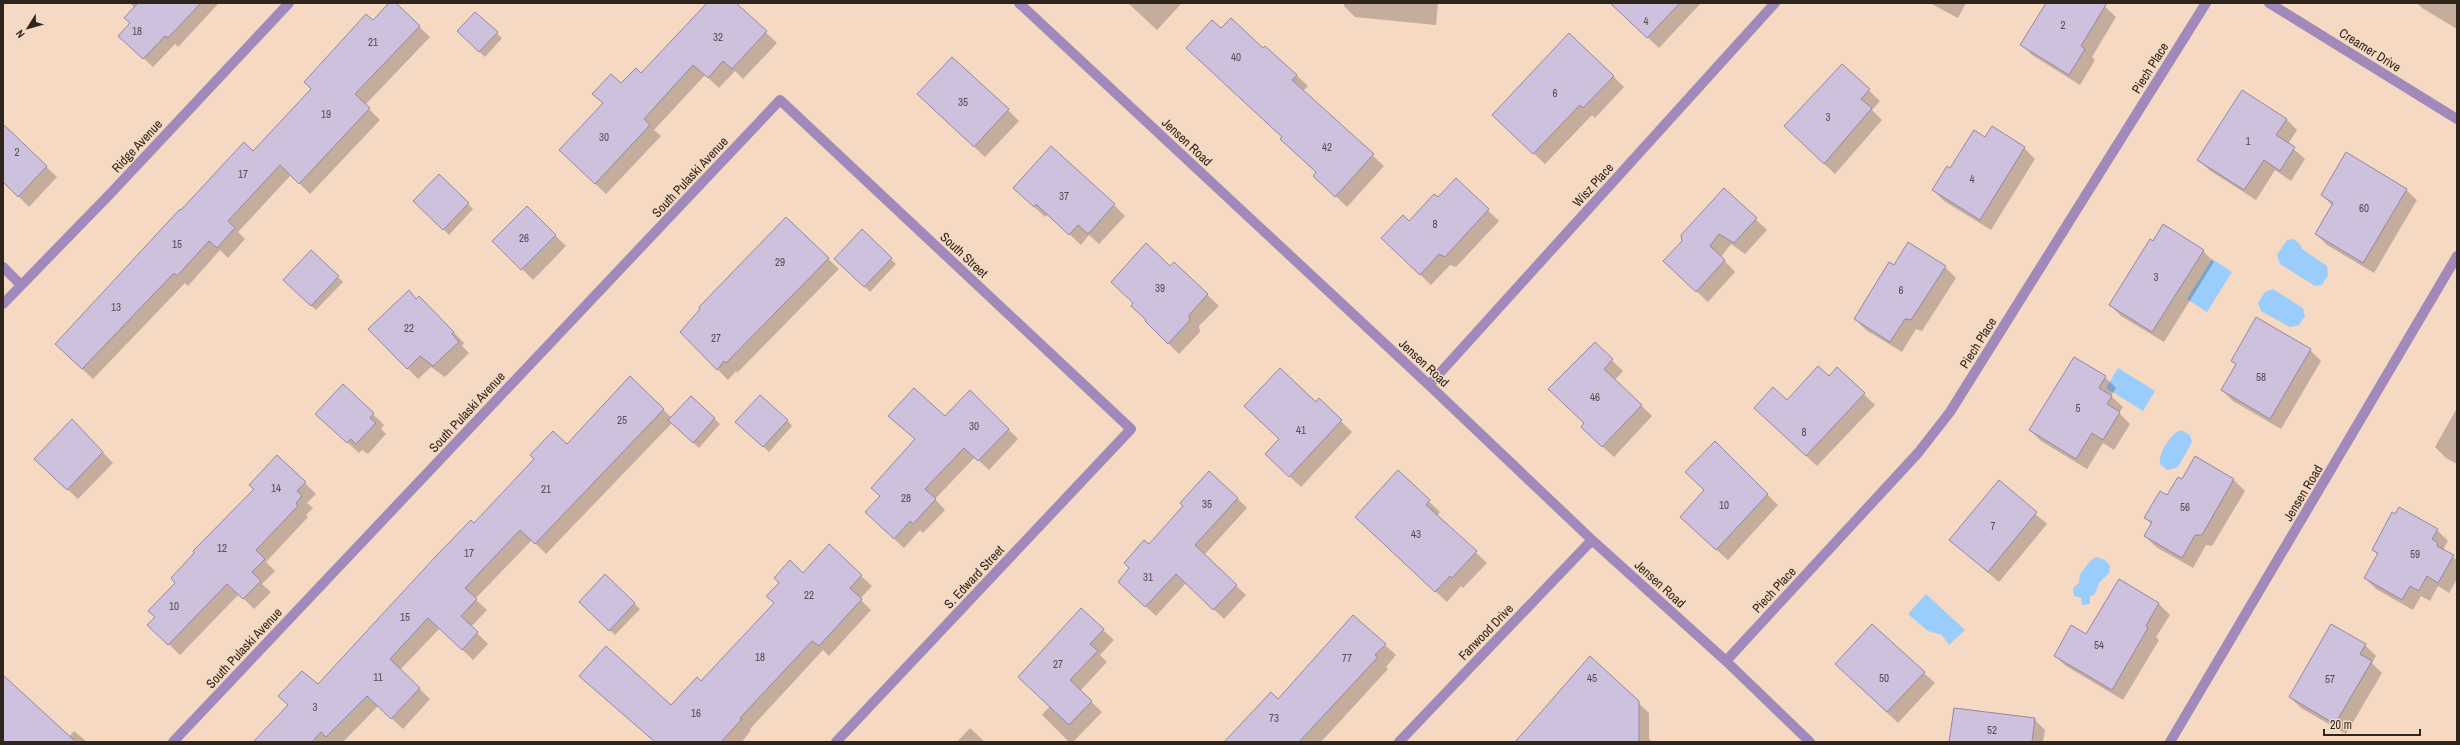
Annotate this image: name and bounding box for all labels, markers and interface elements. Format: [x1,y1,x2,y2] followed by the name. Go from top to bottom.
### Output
[8,8,48,48] north arrow
[1643,14,1649,28] house number: 4
[2060,18,2066,32] house number: 2
[132,24,142,38] house number: 18
[2336,24,2404,76] street label: Creamer Drive
[12,27,28,41] text: N
[713,30,723,44] house number: 32
[368,35,378,49] house number: 21
[2128,39,2172,97] street label: Piech Place
[1231,50,1241,64] house number: 40
[1552,86,1558,100] house number: 6
[958,95,968,109] house number: 35
[321,107,331,121] house number: 19
[1825,110,1831,124] house number: 3
[1158,114,1216,170] street label: Jensen Road
[108,116,166,176] street label: Ridge Avenue
[599,130,609,144] house number: 30
[648,133,732,221] street label: South Pulaski Avenue
[2245,134,2251,148] house number: 1
[1322,140,1332,154] house number: 42
[14,145,20,159] house number: 2
[1569,159,1617,211] street label: Wisz Place
[238,167,248,181] house number: 17
[1969,172,1975,186] house number: 4
[1059,189,1069,203] house number: 37
[2359,201,2369,215] house number: 60
[1432,217,1438,231] house number: 8
[937,229,991,281] street label: South Street
[519,231,529,245] house number: 26
[172,237,182,251] house number: 15
[775,255,785,269] house number: 29
[2153,270,2159,284] house number: 3
[1155,281,1165,295] house number: 39
[1898,283,1904,297] house number: 6
[111,300,121,314] house number: 13
[1956,314,2000,372] street label: Piech Place
[404,321,414,335] house number: 22
[711,331,721,345] house number: 27
[1395,335,1453,391] street label: Jensen Road
[425,368,509,456] street label: South Pulaski Avenue
[2256,370,2266,384] house number: 58
[1590,390,1600,404] house number: 46
[2075,401,2081,415] house number: 5
[617,413,627,427] house number: 25
[969,419,979,433] house number: 30
[1296,423,1306,437] house number: 41
[1801,425,1807,439] house number: 8
[2280,462,2326,524] street label: Jensen Road
[271,481,281,495] house number: 14
[541,482,551,496] house number: 21
[901,491,911,505] house number: 28
[1202,497,1212,511] house number: 35
[1719,498,1729,512] house number: 10
[2180,500,2190,514] house number: 56
[1990,519,1996,533] house number: 7
[1411,527,1421,541] house number: 43
[217,541,227,555] house number: 12
[940,542,1008,612] street label: S. Edward Street
[464,546,474,560] house number: 17
[2410,547,2420,561] house number: 59
[1631,557,1689,611] street label: Jensen Road
[1748,563,1800,617] street label: Piech Place
[1143,570,1153,584] house number: 31
[804,588,814,602] house number: 22
[169,599,179,613] house number: 10
[1455,600,1517,664] street label: Fanwood Drive
[202,604,286,692] street label: South Pulaski Avenue
[400,610,410,624] house number: 15
[2094,638,2104,652] house number: 54
[755,650,765,664] house number: 18
[1342,651,1352,665] house number: 77
[1053,657,1063,671] house number: 27
[373,670,383,684] house number: 11
[1587,671,1597,685] house number: 45
[1879,671,1889,685] house number: 50
[2325,672,2335,686] house number: 57
[312,700,318,714] house number: 3
[691,706,701,720] house number: 16
[1269,711,1279,725] house number: 73
[2324,711,2420,737] scale bar
[2330,717,2352,733] text: 20 m
[1987,723,1997,737] house number: 52

